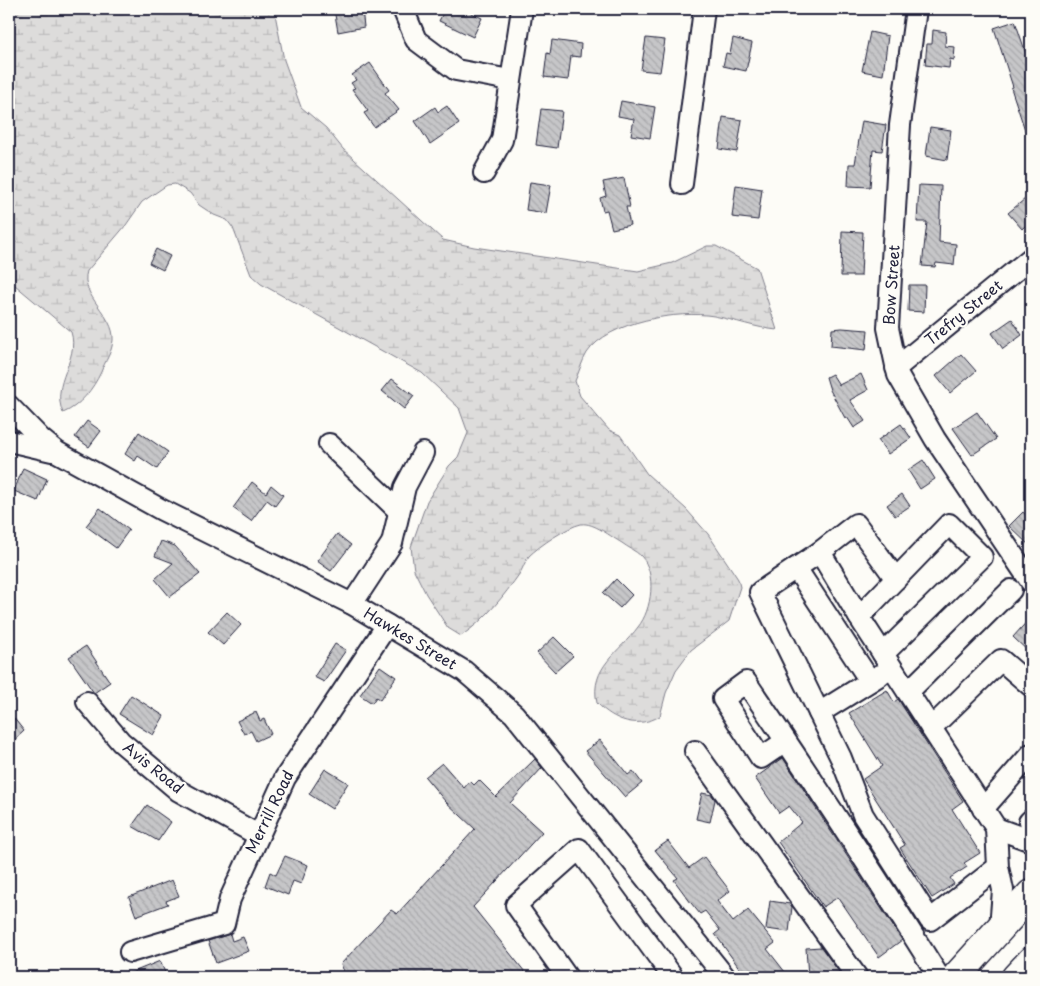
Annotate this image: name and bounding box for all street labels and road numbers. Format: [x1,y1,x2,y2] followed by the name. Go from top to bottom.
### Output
[876,244,905,326] street label: Bow Street
[919,273,1007,350] street label: Trefry Street
[360,601,462,675] street label: Hawkes Street
[119,735,189,798] street label: Avis Road
[239,766,299,857] street label: Merrill Road

